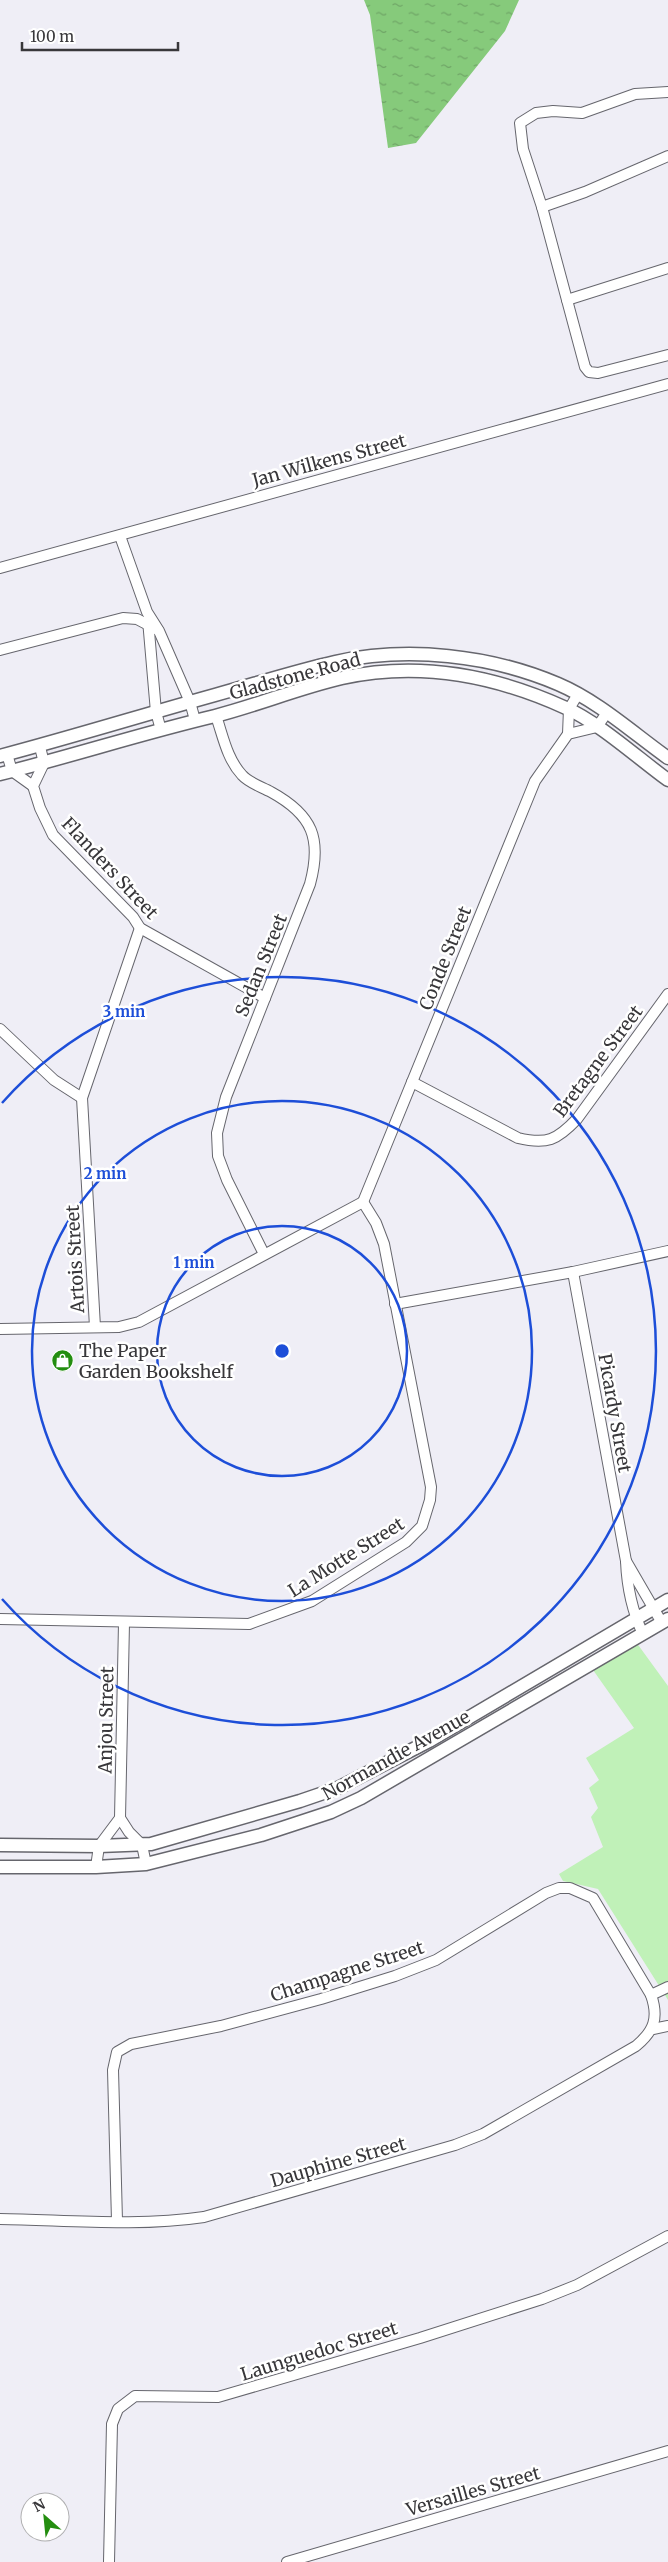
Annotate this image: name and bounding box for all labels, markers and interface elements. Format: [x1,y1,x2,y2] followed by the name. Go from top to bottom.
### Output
[22,20,179,52] scale bar
[30,27,74,46] text: 100 m
[249,428,408,492] street label: Jan Wilkens Street
[227,647,363,705] street label: Gladstone Road
[57,812,163,924] street label: Flanders Street
[414,903,476,1013] street label: Conde Street
[230,910,292,1020] street label: Sedan Street
[548,1001,648,1121] street label: Bretagne Street
[103,1002,145,1021] text: 3 min
[84,1164,126,1183] text: 2 min
[61,1204,89,1315] street label: Artois Street
[174,1253,214,1272] text: 1 min
[79,1339,234,1383] place label: The Paper Garden Bookshelf
[273,1342,291,1360] centre of rings
[51,1348,75,1372] shop icon: The Paper Garden Bookshelf
[593,1352,637,1474] street label: Picardy Street
[284,1512,408,1602] street label: La Motte Street
[94,1666,118,1775] street label: Anjou Street
[318,1705,474,1805] street label: Normandie Avenue
[267,1935,427,2007] street label: Champagne Street
[268,2132,408,2192] street label: Dauphine Street
[238,2316,400,2386] street label: Launguedoc Street
[402,2461,543,2521] street label: Versailles Street
[20,2492,70,2542] north arrow
[30,2495,48,2516] text: N

